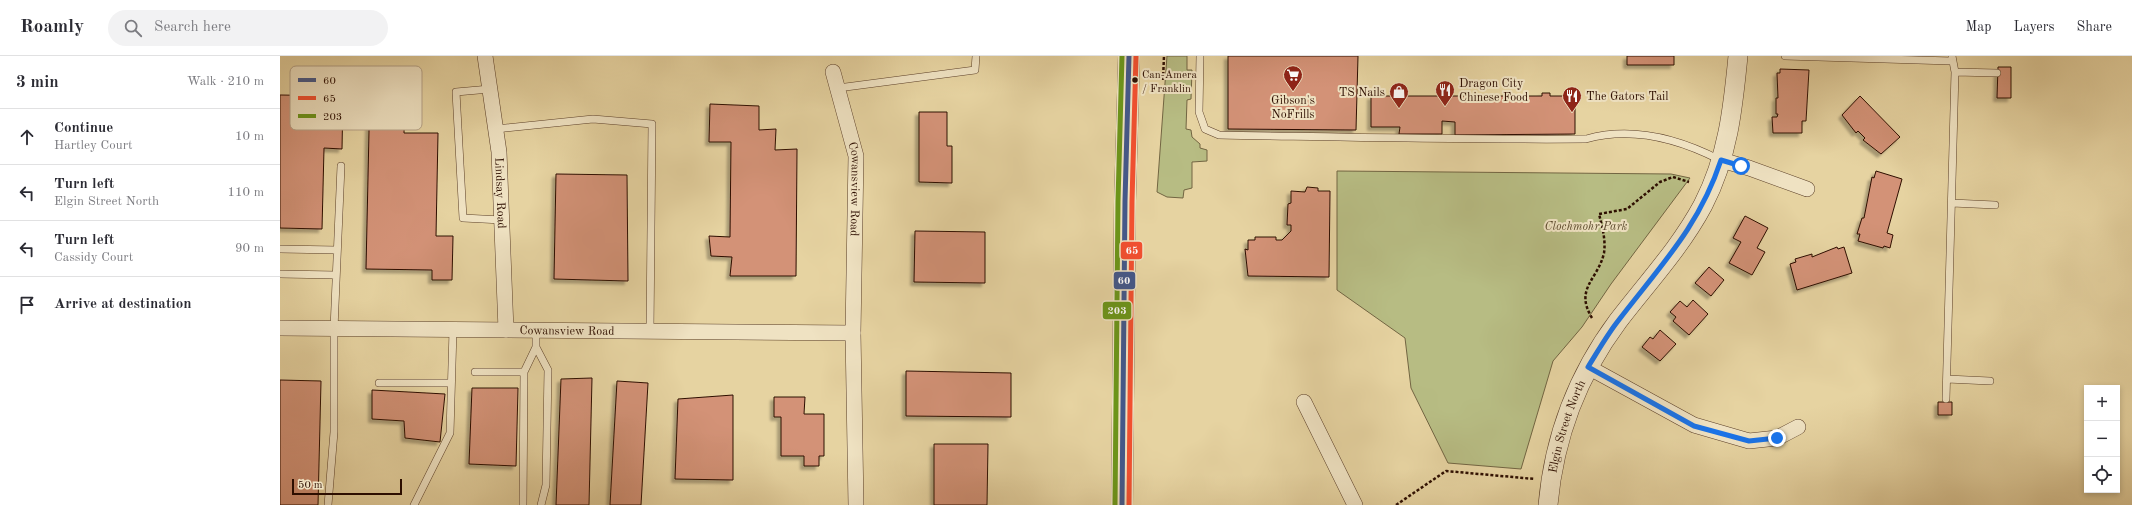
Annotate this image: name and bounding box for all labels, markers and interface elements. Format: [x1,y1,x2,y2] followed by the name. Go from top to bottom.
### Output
[108,10,388,46] search box
[122,17,144,39] icon: search
[20,18,84,37] text: Roamly
[154,20,231,35] text: Search here
[1966,20,1992,34] text: Map
[2014,20,2055,34] text: Layers
[2077,20,2112,34] text: Share
[1282,64,1304,92] supermarket icon: Gibson's NoFrills
[290,66,422,130] legend
[1142,70,1198,95] place label: Can-Amera / Franklin
[16,74,59,91] text: 3 min
[187,75,264,88] text: Walk · 210 m
[1130,75,1140,85] marker: Can-Amera / Franklin
[323,76,336,87] text: 60
[1459,78,1528,104] place label: Dragon City Chinese Food
[1434,79,1456,107] restaurant icon: Dragon City Chinese Food
[1388,81,1410,109] shop icon: TS Nails
[1561,85,1583,113] restaurant icon: The Gators Tail
[1339,87,1385,99] place label: TS Nails
[1586,91,1669,103] place label: The Gators Tail
[323,94,336,105] text: 65
[1271,95,1315,121] place label: Gibson's NoFrills
[323,112,342,123] text: 203
[54,121,113,136] text: Continue
[16,126,38,148] icon: ahead
[235,130,264,143] text: 10 m
[54,139,133,152] text: Hartley Court
[845,141,861,236] street label: Cowansview Road
[492,157,507,229] street label: Lindsay Road
[1732,157,1750,175] route start
[54,177,114,192] text: Turn left
[16,182,38,204] icon: left
[227,186,264,199] text: 110 m
[54,195,159,208] text: Elgin Street North
[1545,221,1628,233] park label: Clochmohr Park
[54,233,114,248] text: Turn left
[16,238,38,260] icon: left
[1120,241,1143,260] line badge: 65
[235,242,264,255] text: 90 m
[1126,246,1138,257] text: 65
[54,251,133,264] text: Cassidy Court
[1113,271,1136,290] line badge: 60
[1118,276,1130,287] text: 60
[16,294,38,316] icon: arrive
[54,297,192,312] text: Arrive at destination
[1102,301,1132,320] line badge: 203
[1107,306,1127,317] text: 203
[519,325,615,338] street label: Cowansview Road
[1547,378,1588,474] street label: Elgin Street North
[2084,385,2120,493] map controls
[2084,385,2120,421] button: +
[2084,421,2120,457] button: −
[1768,429,1786,447] route end
[2084,457,2120,493] button: locate
[292,477,402,496] scale bar
[298,480,323,491] text: 50 m

